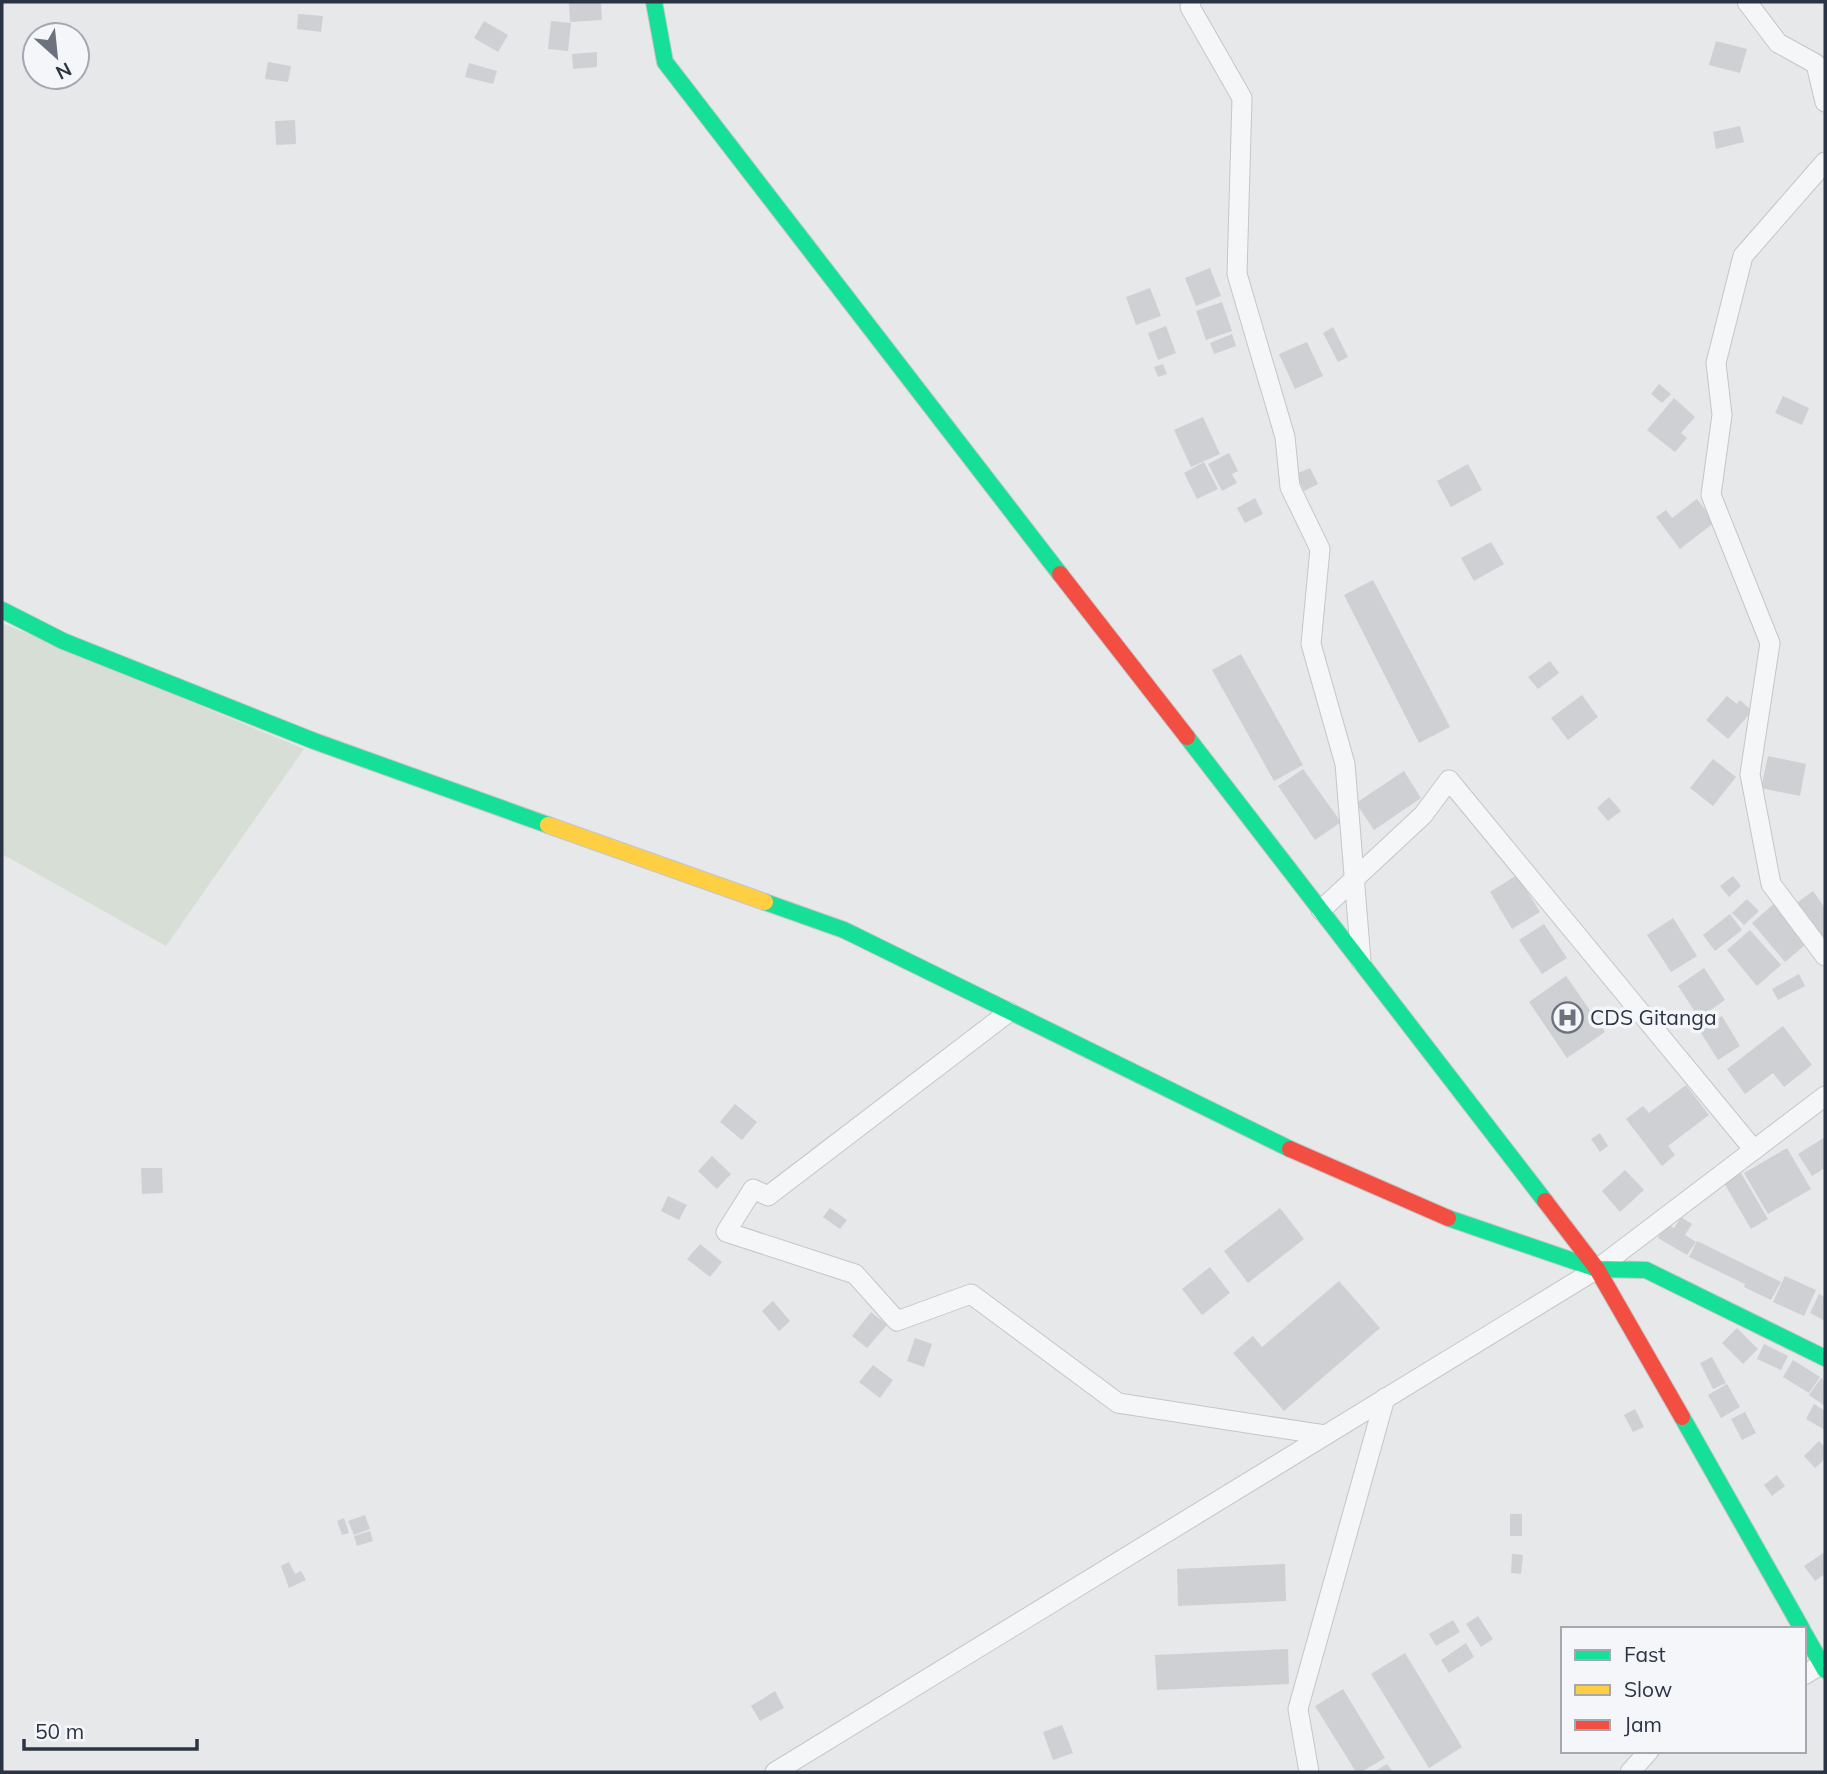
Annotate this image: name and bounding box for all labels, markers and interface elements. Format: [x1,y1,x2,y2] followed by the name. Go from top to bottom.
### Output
[21,21,91,91] north arrow
[52,57,76,85] text: N
[1550,1000,1584,1034] hospital icon: CDS Gitanga
[1590,1004,1716,1030] place label: CDS Gitanga
[1561,1627,1806,1753] legend
[1624,1641,1666,1667] text: Fast
[1624,1676,1672,1702] text: Slow
[24,1708,198,1752] scale bar
[1624,1711,1662,1737] text: Jam
[35,1718,84,1744] text: 50 m

